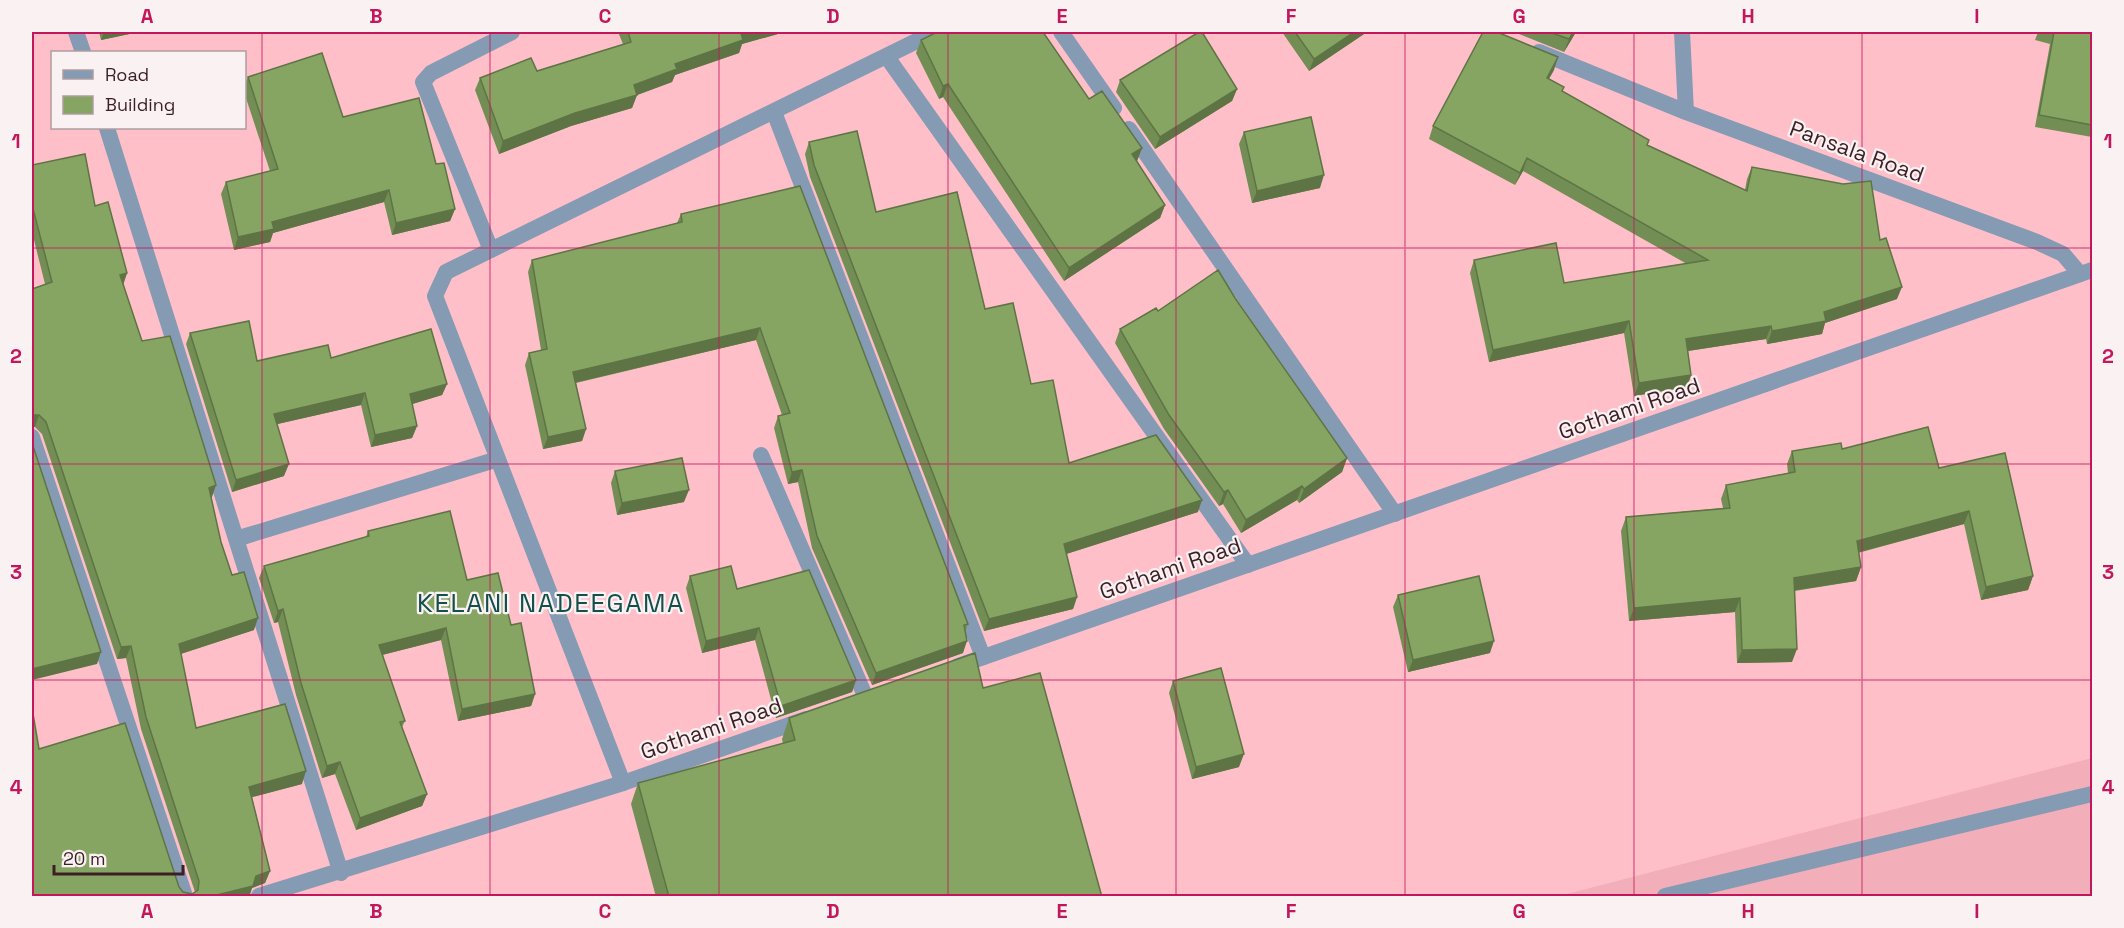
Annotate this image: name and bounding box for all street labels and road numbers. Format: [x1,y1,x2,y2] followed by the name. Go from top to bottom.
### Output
[1786,114,1928,188] street label: Pansala Road
[1555,371,1703,445] street label: Gothami Road
[1096,531,1244,605] street label: Gothami Road
[637,691,785,765] street label: Gothami Road

